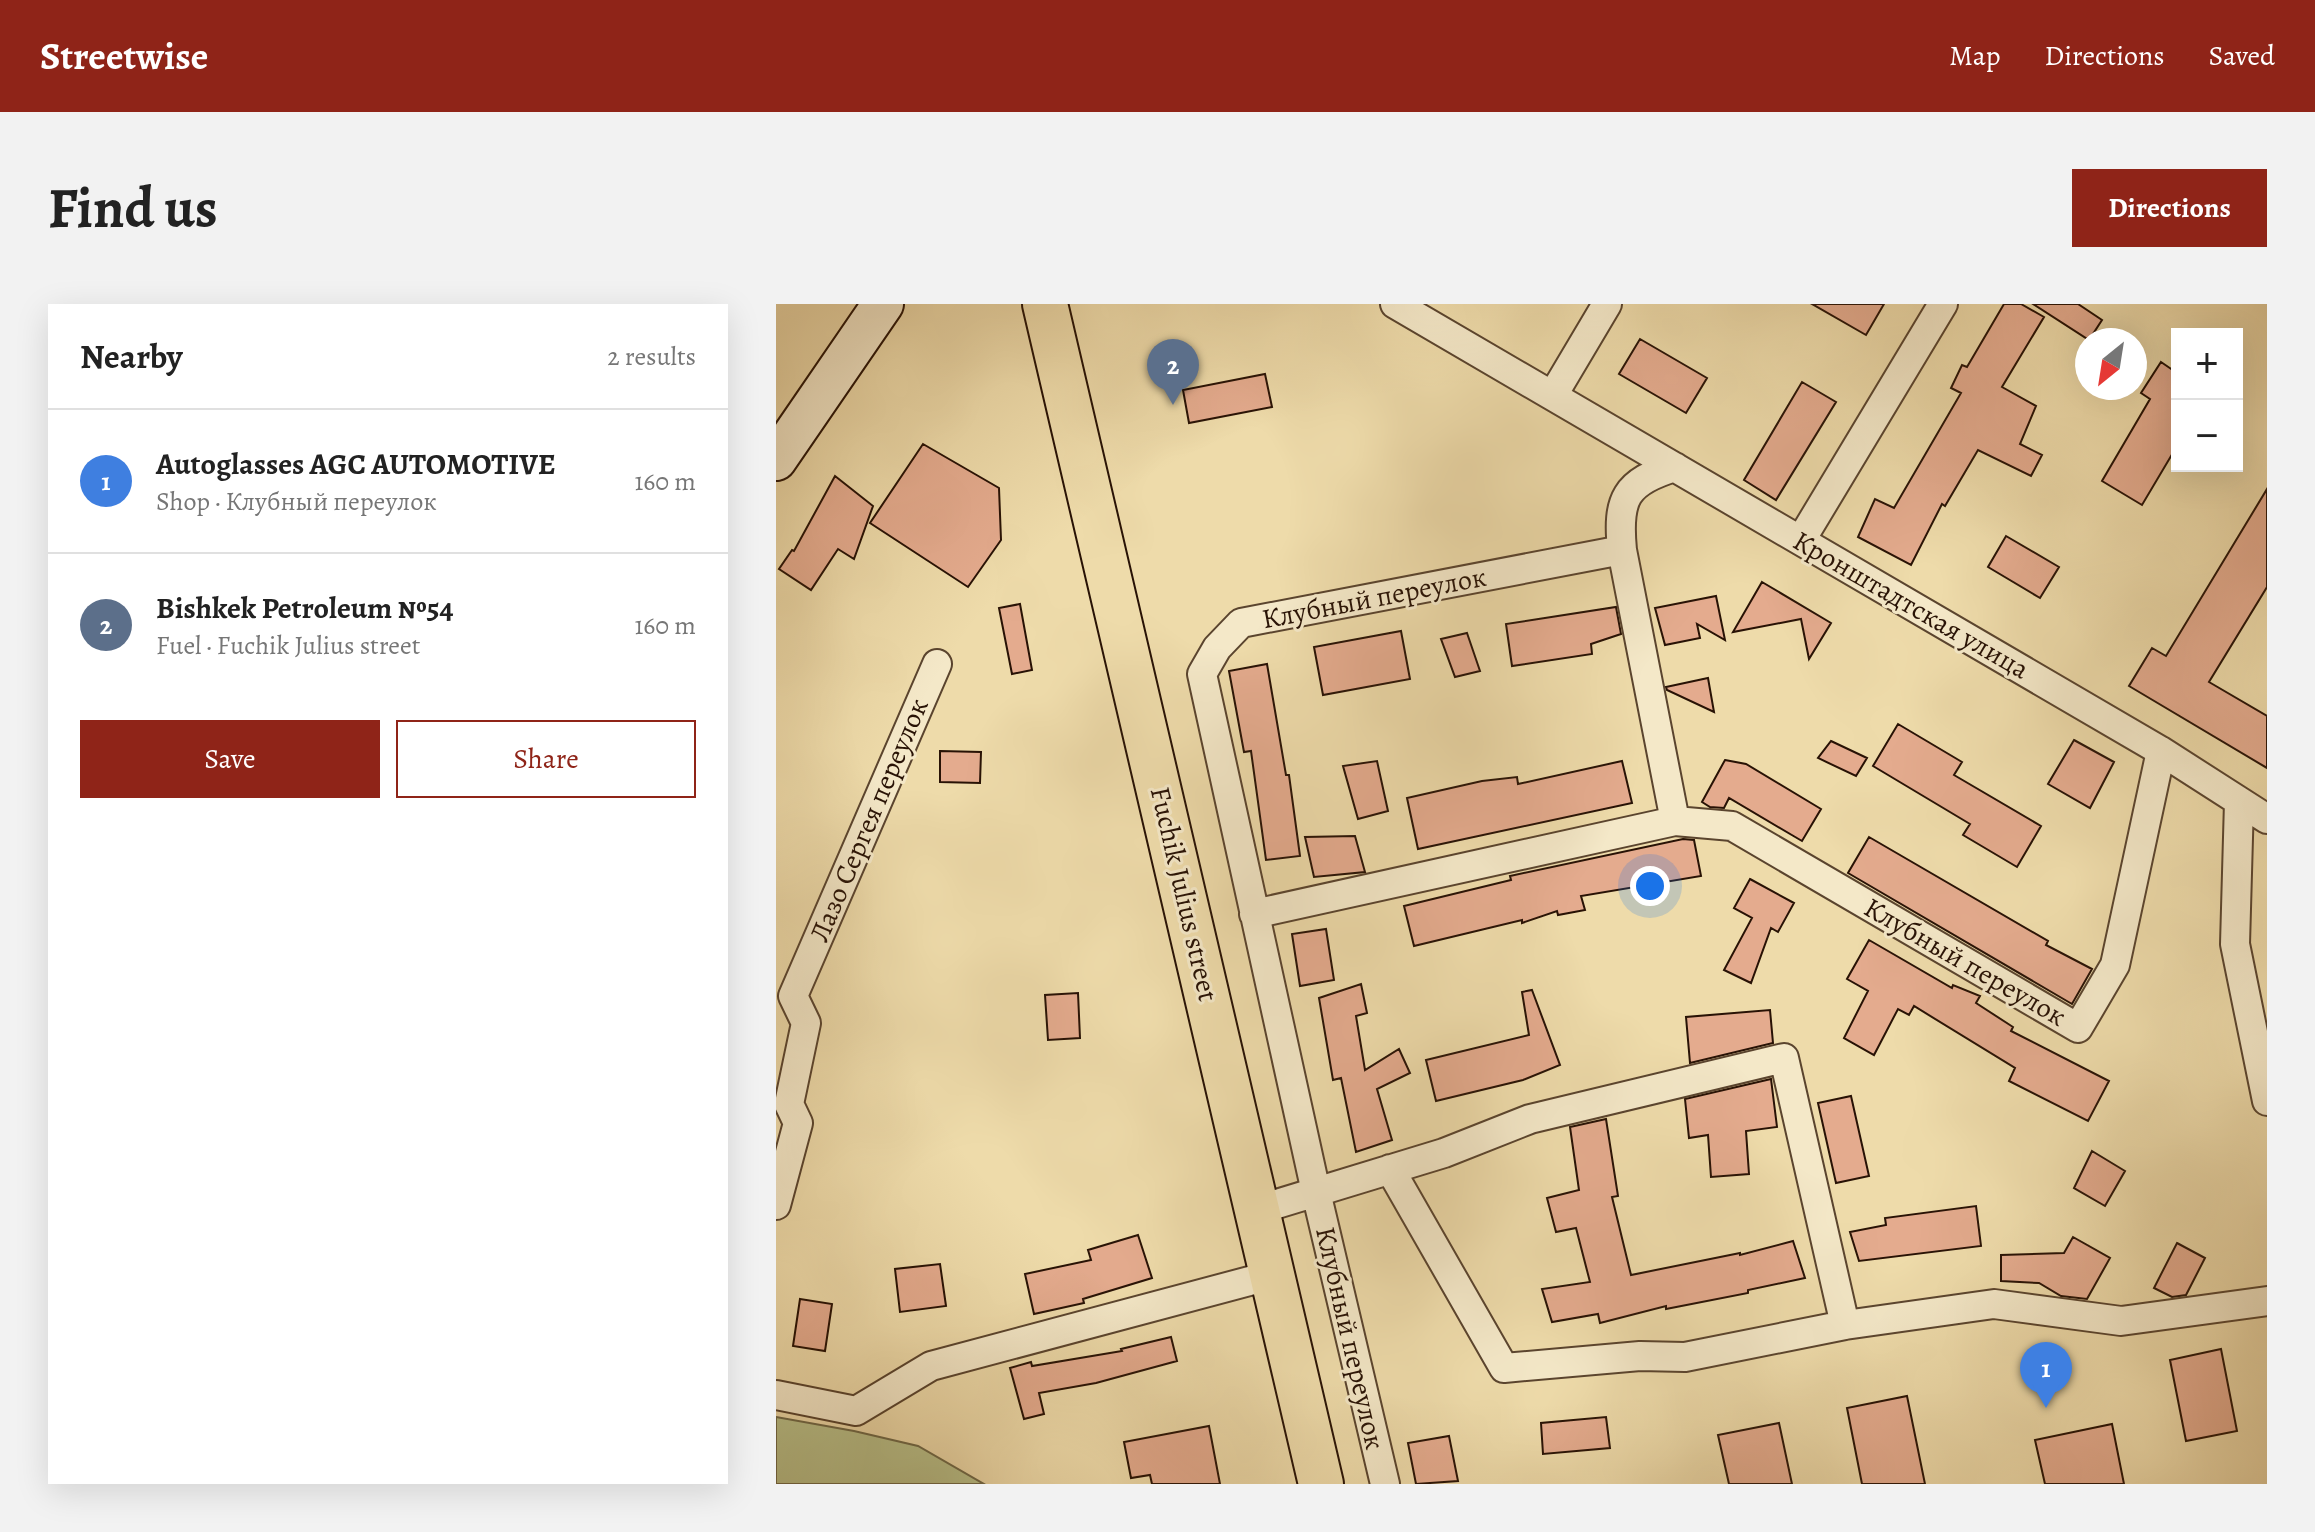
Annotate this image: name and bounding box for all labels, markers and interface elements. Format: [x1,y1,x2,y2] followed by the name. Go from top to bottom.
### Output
[40,30,208,82] text: Streetwise
[1949,37,2000,75] text: Map
[2044,37,2165,75] text: Directions
[2209,37,2275,75] text: Saved
[2072,169,2267,247] button: Directions
[48,170,218,246] text: Find us
[2075,328,2147,400] north arrow
[2171,328,2243,472] map controls
[2171,328,2243,400] button: +
[80,333,183,380] text: Nearby
[607,339,696,374] text: 2 results
[1147,339,1199,405] pin: 2
[2171,400,2243,472] button: −
[156,444,556,484] text: Autoglasses AGC AUTOMOTIVE
[101,464,111,499] text: 1
[634,464,696,499] text: 160 m
[156,484,437,519] text: Shop · Клубный переулок
[1786,522,2036,688] street label: Кронштадтская улица
[1259,558,1489,638] street label: Клубный переулок
[156,588,454,628] text: Bishkek Petroleum №54
[100,608,112,643] text: 2
[634,608,696,643] text: 160 m
[156,628,420,663] text: Fuel · Fuchik Julius street
[800,692,938,948] street label: Лазо Сергея переулок
[80,720,380,798] button: Save
[396,720,696,798] button: Share
[1141,783,1227,1005] street label: Fuchik Julius street
[1630,866,1670,906] your location
[1857,889,2073,1035] street label: Клубный переулок
[1306,1223,1394,1453] street label: Клубный переулок
[2020,1342,2072,1408] pin: 1

